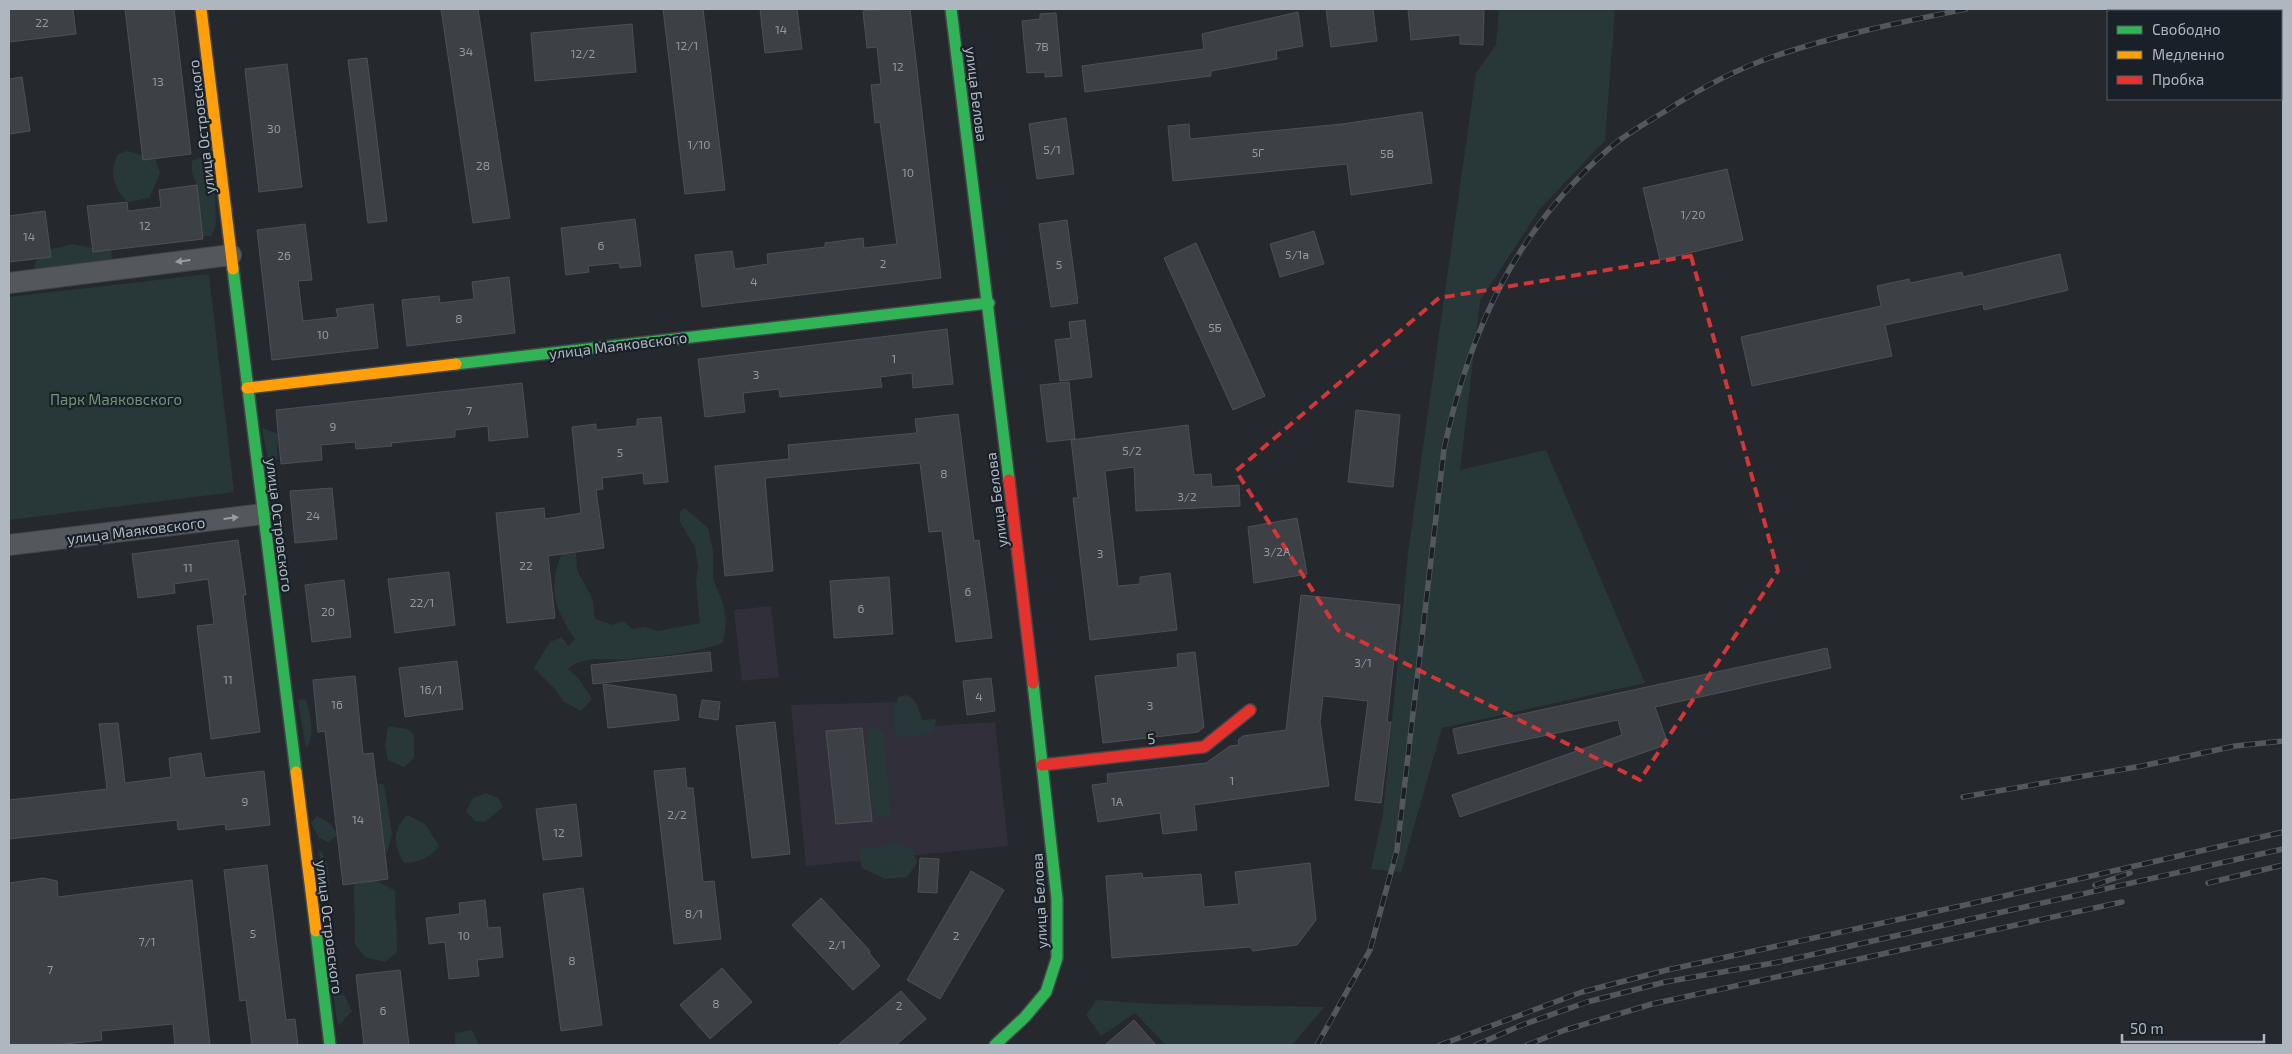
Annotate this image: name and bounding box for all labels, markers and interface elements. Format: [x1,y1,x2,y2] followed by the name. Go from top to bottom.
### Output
[2107,10,2282,100] legend
[35,15,49,29] house number: 22
[2152,20,2221,38] text: Свободно
[775,22,787,36] house number: 14
[676,38,698,52] house number: 12/1
[1035,39,1049,53] house number: 7В
[459,44,473,58] house number: 34
[961,45,992,143] street label: улица Белова
[2152,45,2225,63] text: Медленно
[571,46,595,60] house number: 12/2
[184,59,219,195] street label: улица Островского
[892,59,904,73] house number: 12
[2152,70,2204,88] text: Пробка
[152,74,164,88] house number: 13
[267,121,281,135] house number: 30
[688,137,711,151] house number: 1/10
[1043,142,1061,156] house number: 5/1
[1252,145,1264,159] house number: 5Г
[1380,146,1394,160] house number: 5В
[476,158,490,172] house number: 28
[902,165,914,179] house number: 10
[1681,207,1705,221] house number: 1/20
[139,218,151,232] house number: 12
[23,229,35,243] house number: 14
[598,238,605,252] house number: 6
[1285,247,1309,261] house number: 5/1а
[277,248,291,262] house number: 26
[880,256,887,270] house number: 2
[174,257,190,265] one-way arrow
[1056,257,1062,271] house number: 5
[750,274,758,288] house number: 4
[455,311,463,325] house number: 8
[1208,320,1222,334] house number: 5Б
[317,327,329,341] house number: 10
[548,328,688,363] street label: улица Маяковского
[892,351,896,365] house number: 1
[753,367,759,381] house number: 3
[50,390,182,408] park label: Парк Маяковского
[466,403,472,417] house number: 7
[330,419,337,433] house number: 9
[1122,443,1142,457] house number: 5/2
[617,445,623,459] house number: 5
[981,451,1012,549] street label: улица Белова
[262,457,297,593] street label: улица Островского
[940,466,948,480] house number: 8
[1177,489,1197,503] house number: 3/2
[306,508,320,522] house number: 24
[66,513,206,548] street label: улица Маяковского
[223,514,239,522] one-way arrow
[1263,544,1291,558] house number: 3/2А
[1097,546,1103,560] house number: 3
[519,558,533,572] house number: 22
[183,560,193,574] house number: 11
[965,584,972,598] house number: 6
[410,595,434,609] house number: 22/1
[858,601,865,615] house number: 6
[321,604,335,618] house number: 20
[1354,655,1372,669] house number: 3/1
[223,672,233,686] house number: 11
[420,682,442,696] house number: 16/1
[975,689,983,703] house number: 4
[331,697,343,711] house number: 16
[1147,698,1153,712] house number: 3
[1146,729,1156,747] street label: 5
[1230,773,1234,787] house number: 1
[242,794,249,808] house number: 9
[1111,794,1124,808] house number: 1А
[667,807,687,821] house number: 2/2
[352,812,364,826] house number: 14
[553,825,565,839] house number: 12
[1028,853,1051,949] street label: улица Белова
[312,859,347,995] street label: улица Островского
[685,906,703,920] house number: 8/1
[250,926,256,940] house number: 5
[458,928,470,942] house number: 10
[953,928,960,942] house number: 2
[138,934,156,948] house number: 7/1
[828,937,846,951] house number: 2/1
[568,953,576,967] house number: 8
[47,962,53,976] house number: 7
[712,996,720,1010] house number: 8
[896,998,903,1012] house number: 2
[380,1003,387,1017] house number: 6
[2122,1012,2264,1044] scale bar
[2130,1019,2164,1037] text: 50 m

